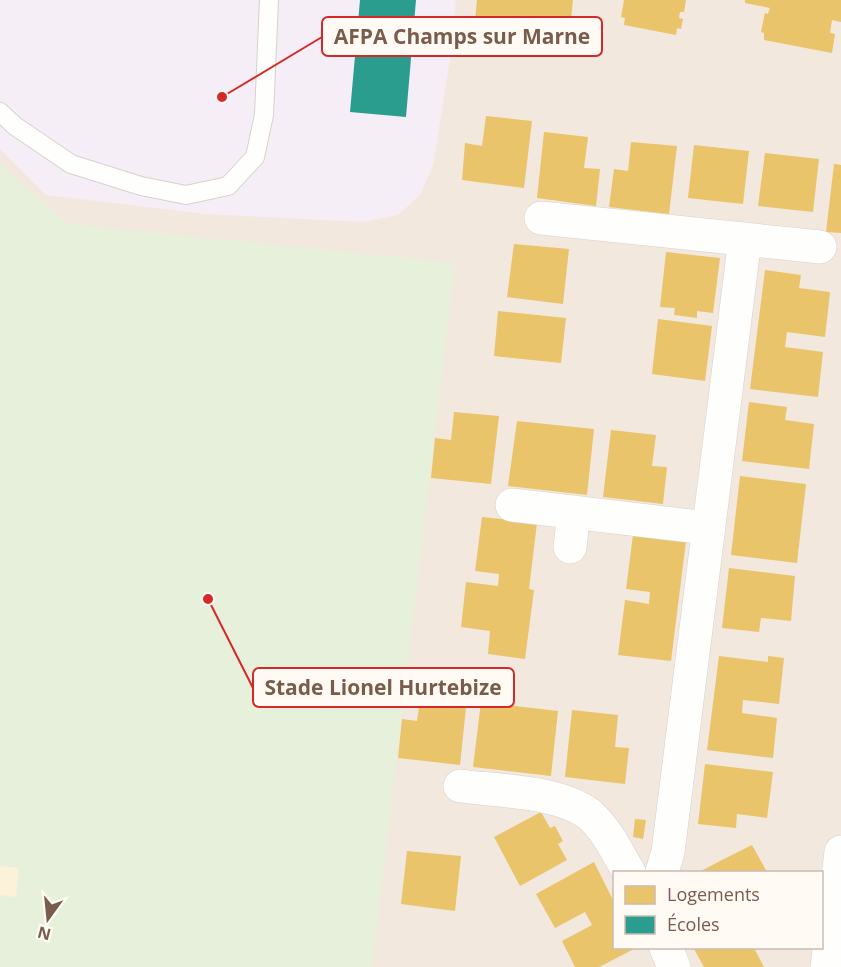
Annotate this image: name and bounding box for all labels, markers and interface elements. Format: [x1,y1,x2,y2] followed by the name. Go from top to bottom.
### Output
[322,17,602,56] callout: AFPA Champs sur Marne
[334,22,590,50] text: AFPA Champs sur Marne
[253,668,514,707] callout: Stade Lionel Hurtebize
[264,673,502,701] text: Stade Lionel Hurtebize
[613,871,823,949] legend
[667,882,760,906] text: Logements
[18,889,78,949] north arrow
[667,912,720,936] text: Écoles
[35,921,53,946] text: N

